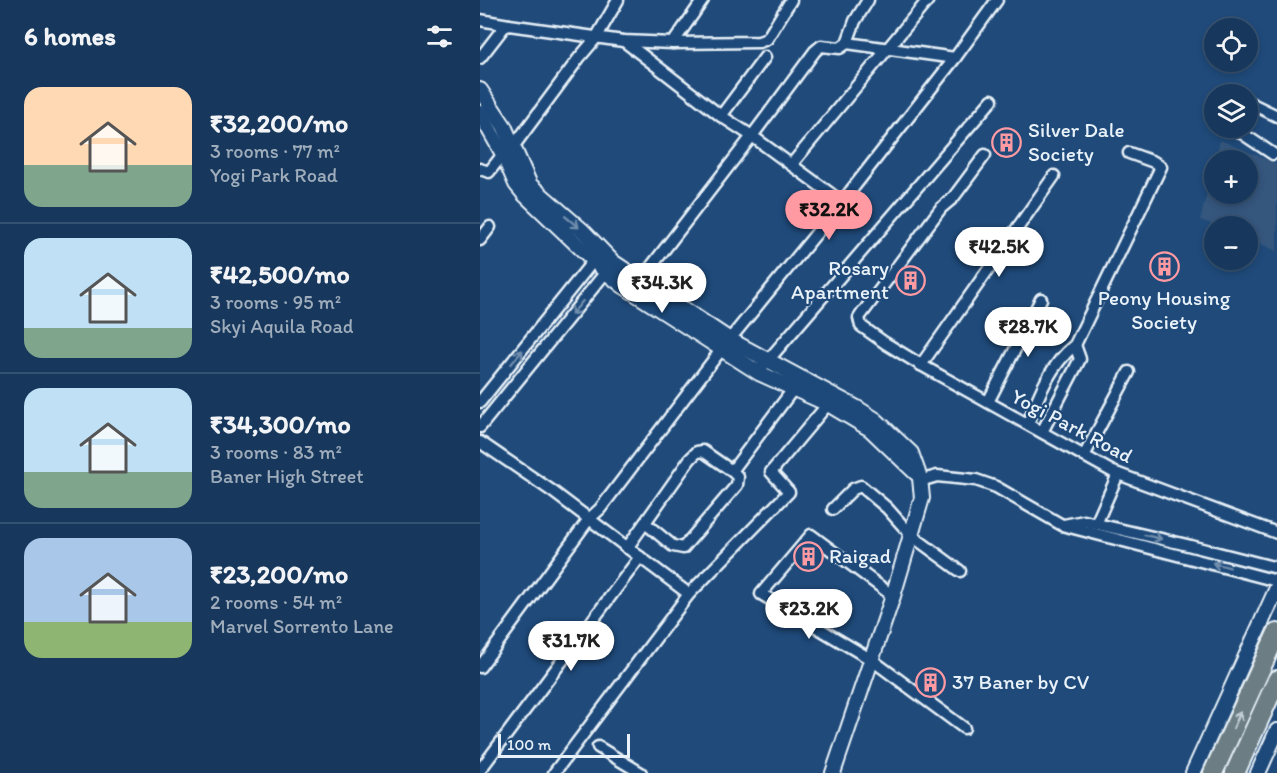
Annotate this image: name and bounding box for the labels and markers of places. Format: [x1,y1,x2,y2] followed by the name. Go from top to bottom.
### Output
[1028,117,1125,166] place label: Silver Dale Society
[991,126,1023,158] building icon: Silver Dale Society
[780,190,878,241] pin: ₹32.2K
[950,227,1048,278] pin: ₹42.5K
[1148,251,1180,283] building icon: Peony Housing Society
[791,255,889,304] place label: Rosary Apartment
[613,263,711,314] pin: ₹34.3K
[894,264,926,296] building icon: Rosary Apartment
[1098,285,1231,334] place label: Peony Housing Society
[979,307,1077,358] pin: ₹28.7K
[792,540,824,572] building icon: Raigad
[829,543,891,568] place label: Raigad
[760,589,858,640] pin: ₹23.2K
[522,621,620,672] pin: ₹31.7K
[915,666,947,698] building icon: 37 Baner by CV
[952,669,1090,694] place label: 37 Baner by CV

